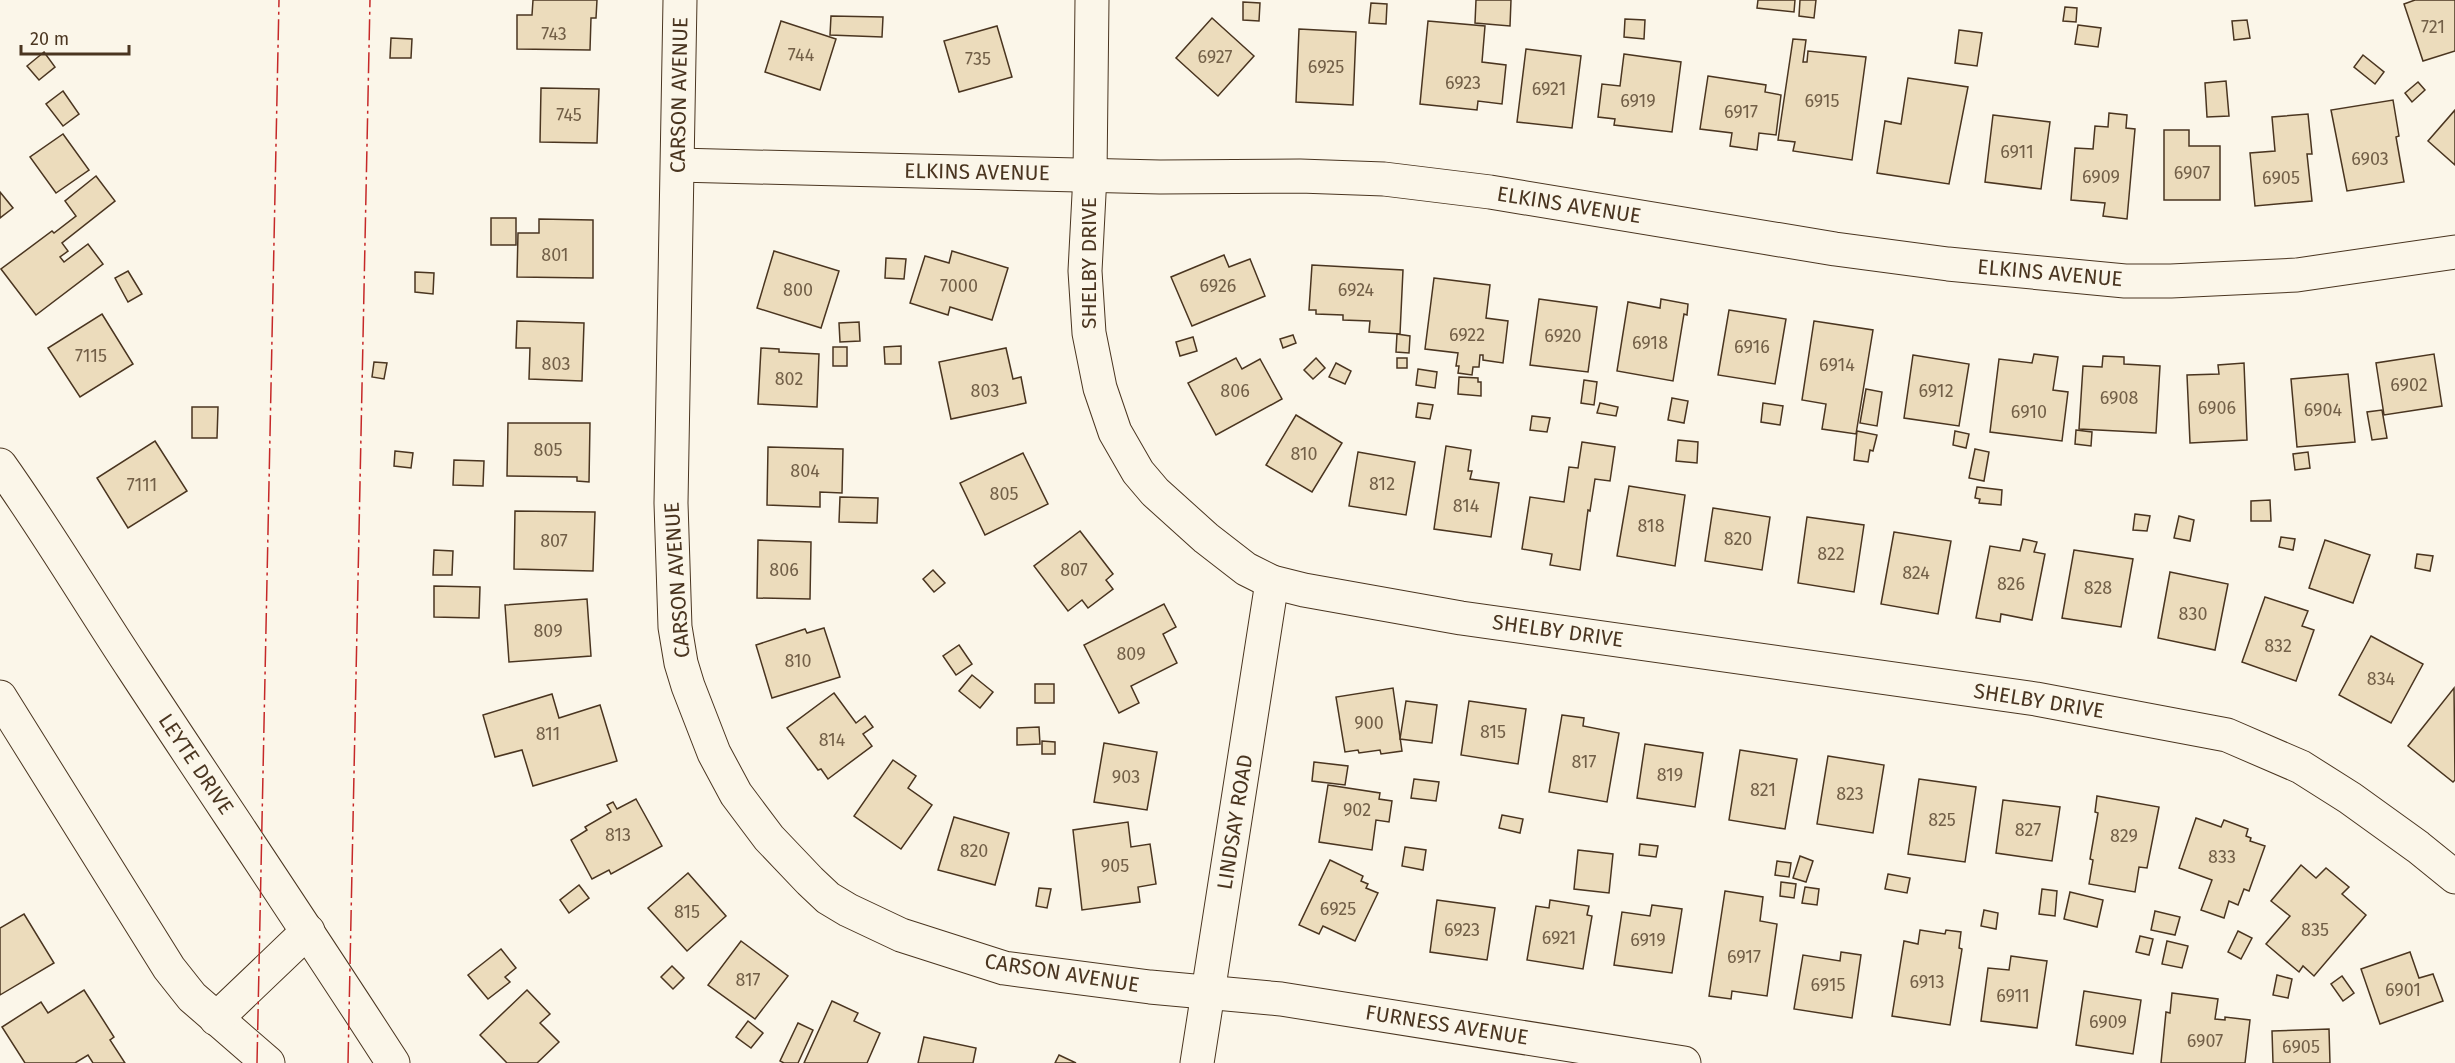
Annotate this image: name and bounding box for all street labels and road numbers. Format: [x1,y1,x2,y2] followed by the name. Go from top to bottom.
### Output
[665,17,693,173] street label: CARSON AVENUE
[904,158,1050,186] street label: ELKINS AVENUE
[1495,181,1643,229] street label: ELKINS AVENUE
[1076,197,1102,329] street label: SHELBY DRIVE
[1976,254,2124,292] street label: ELKINS AVENUE
[659,501,695,659] street label: CARSON AVENUE
[1491,609,1625,653] street label: SHELBY DRIVE
[1972,678,2106,724] street label: SHELBY DRIVE
[153,709,239,819] street label: LEYTE DRIVE
[1211,753,1259,891] street label: LINDSAY ROAD
[983,948,1141,998] street label: CARSON AVENUE
[1364,999,1530,1051] street label: FURNESS AVENUE

